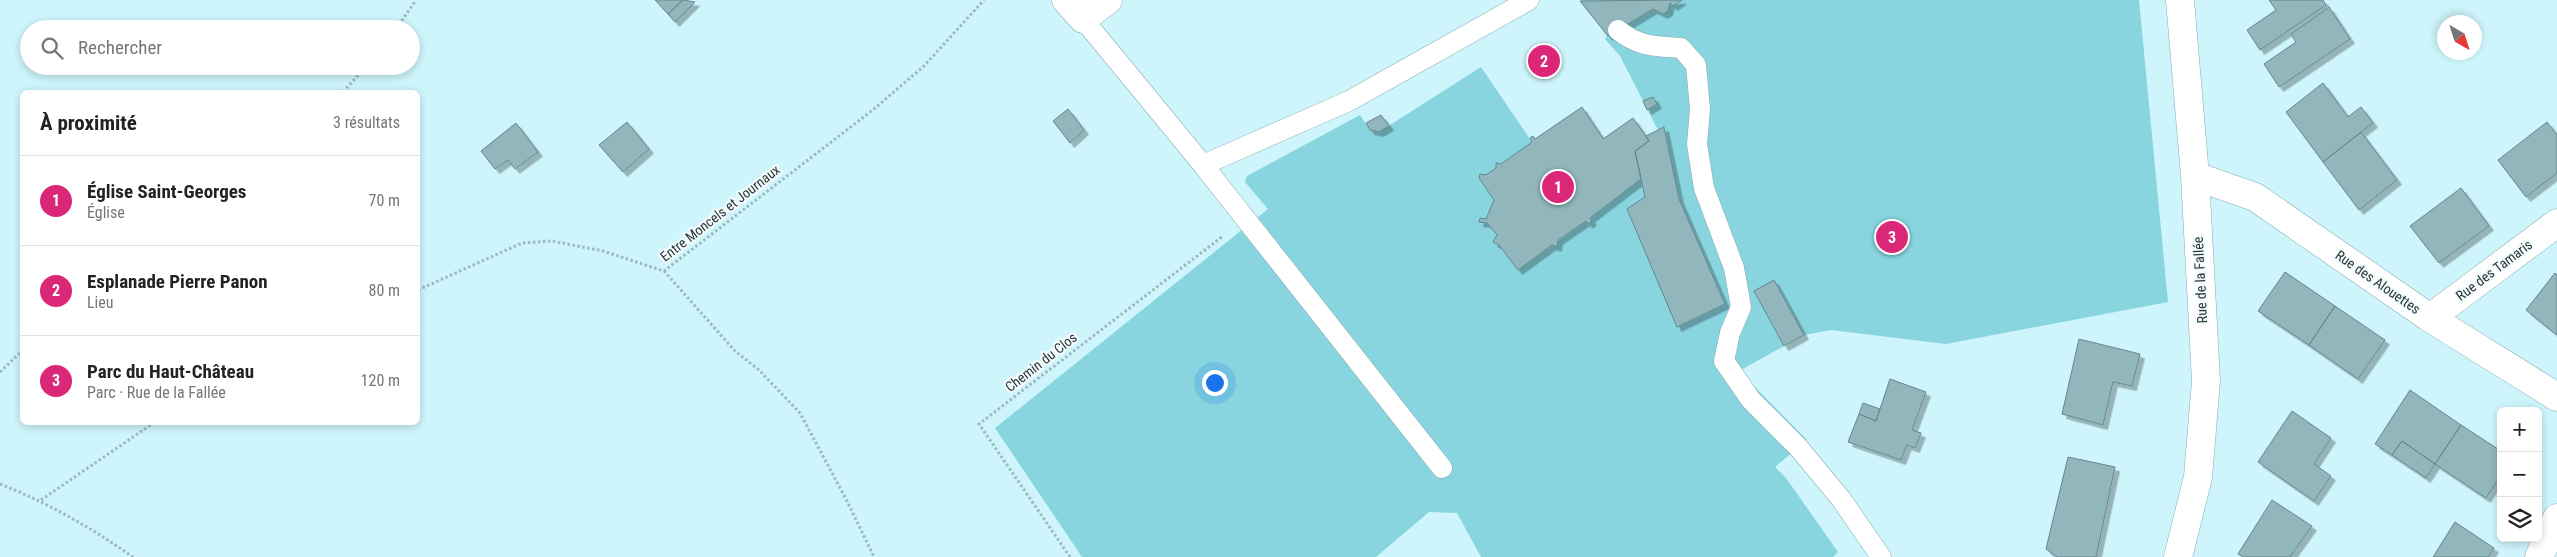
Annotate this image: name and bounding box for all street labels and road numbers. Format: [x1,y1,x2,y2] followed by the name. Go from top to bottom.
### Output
[657,161,783,265] street label: Entre Moncels et Journaux
[2190,236,2210,324] street label: Rue de la Fallée
[2453,236,2535,304] street label: Rue des Tamaris
[2332,247,2424,317] street label: Rue des Alouettes
[1002,329,1080,395] street label: Chemin du Clos

